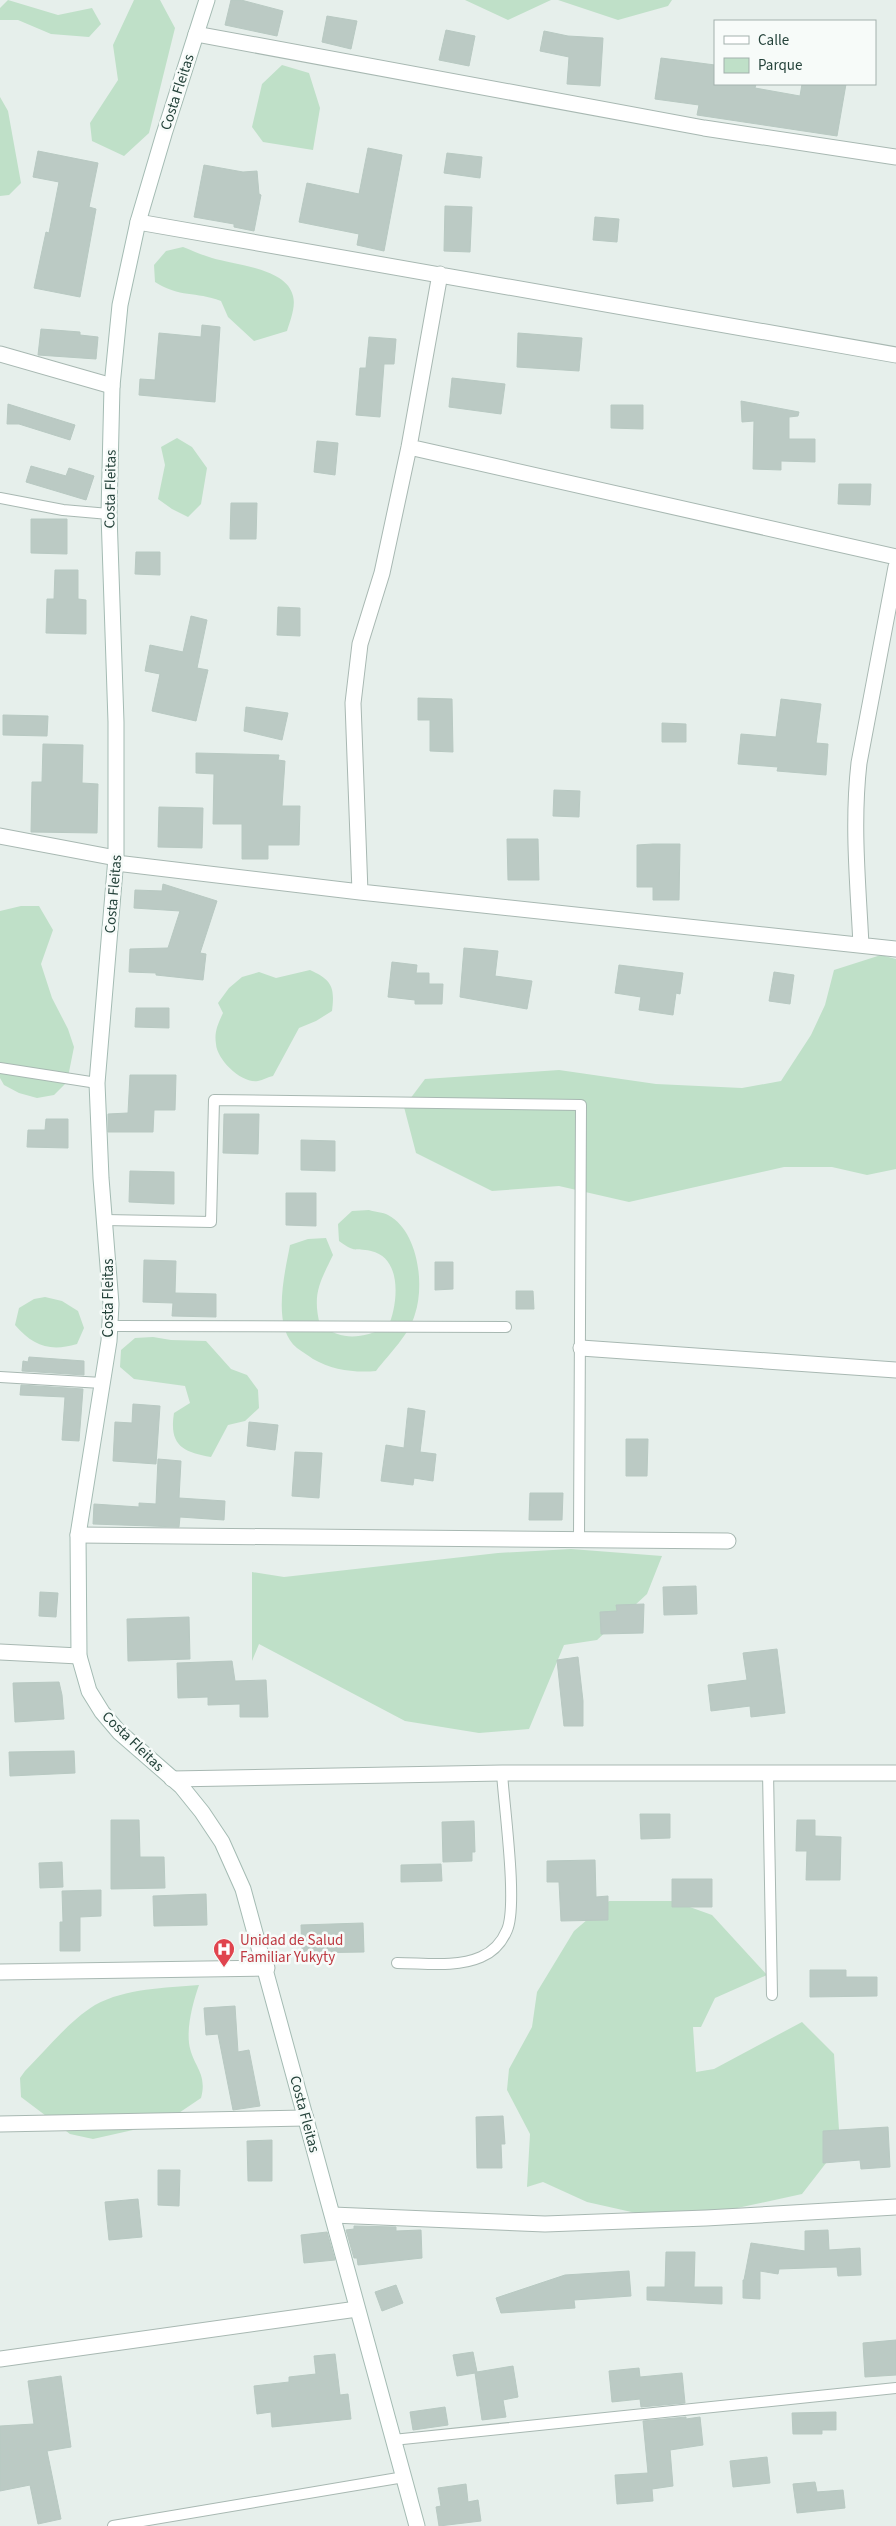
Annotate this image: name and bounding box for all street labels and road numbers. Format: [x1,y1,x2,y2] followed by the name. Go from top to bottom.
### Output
[155,51,200,133] street label: Costa Fleitas
[99,449,122,529] street label: Costa Fleitas
[100,854,127,934] street label: Costa Fleitas
[98,1259,119,1337] street label: Costa Fleitas
[97,1706,168,1776] street label: Costa Fleitas
[284,2073,325,2155] street label: Costa Fleitas

